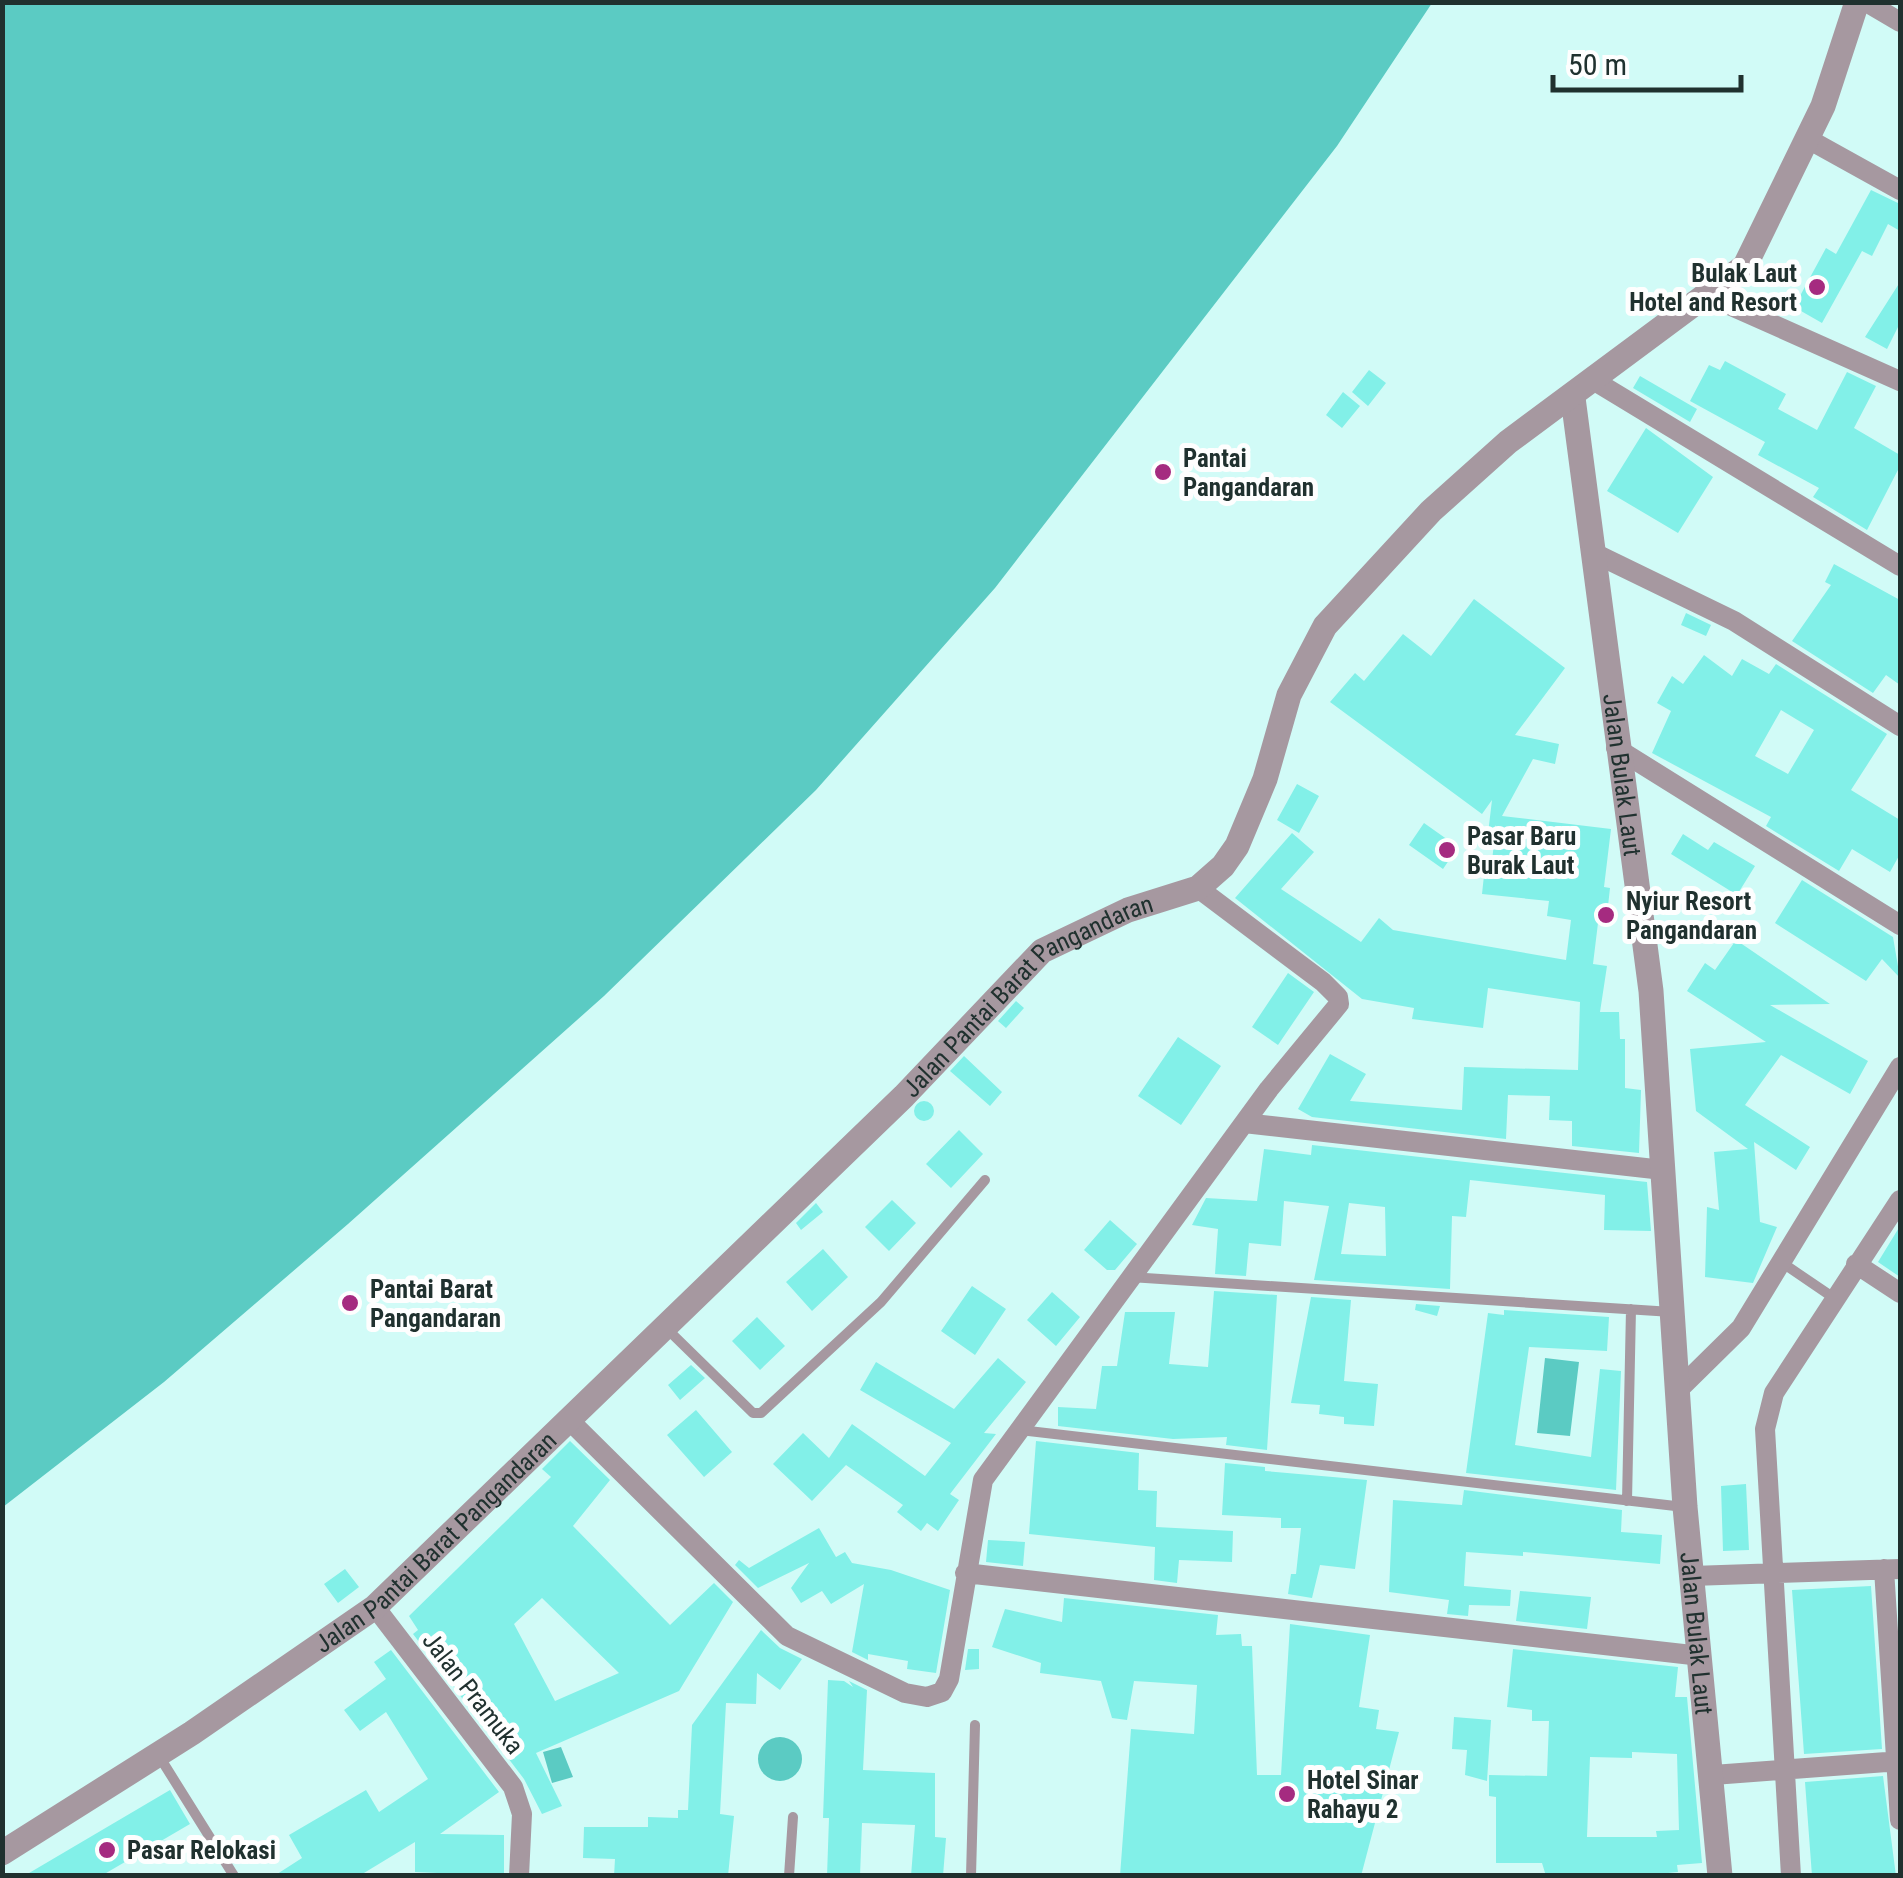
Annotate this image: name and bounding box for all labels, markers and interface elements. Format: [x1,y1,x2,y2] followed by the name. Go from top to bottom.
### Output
[1553,30,1740,92] scale bar
[1568,47,1627,82] text: 50 m
[1629,259,1797,317] place label: Bulak Laut Hotel and Resort
[1806,276,1828,298] marker: Bulak Laut Hotel and Resort
[1183,444,1314,502] place label: Pantai Pangandaran
[1152,461,1174,483] marker: Pantai Pangandaran
[1598,692,1648,858] street label: Jalan Bulak Laut
[1467,822,1576,880] place label: Pasar Baru Burak Laut
[1436,839,1458,861] marker: Pasar Baru Burak Laut
[1626,887,1757,945] place label: Nyiur Resort Pangandaran
[897,889,1156,1103] street label: Jalan Pantai Barat Pangandaran
[1595,904,1617,926] marker: Nyiur Resort Pangandaran
[370,1275,501,1333] place label: Pantai Barat Pangandaran
[339,1292,361,1314] marker: Pantai Barat Pangandaran
[309,1426,562,1659] street label: Jalan Pantai Barat Pangandaran
[1675,1550,1719,1716] street label: Jalan Bulak Laut
[416,1626,530,1760] street label: Jalan Pramuka
[1307,1766,1419,1824] place label: Hotel Sinar Rahayu 2
[1276,1783,1298,1805] marker: Hotel Sinar Rahayu 2
[127,1836,276,1865] place label: Pasar Relokasi
[96,1839,118,1861] marker: Pasar Relokasi

